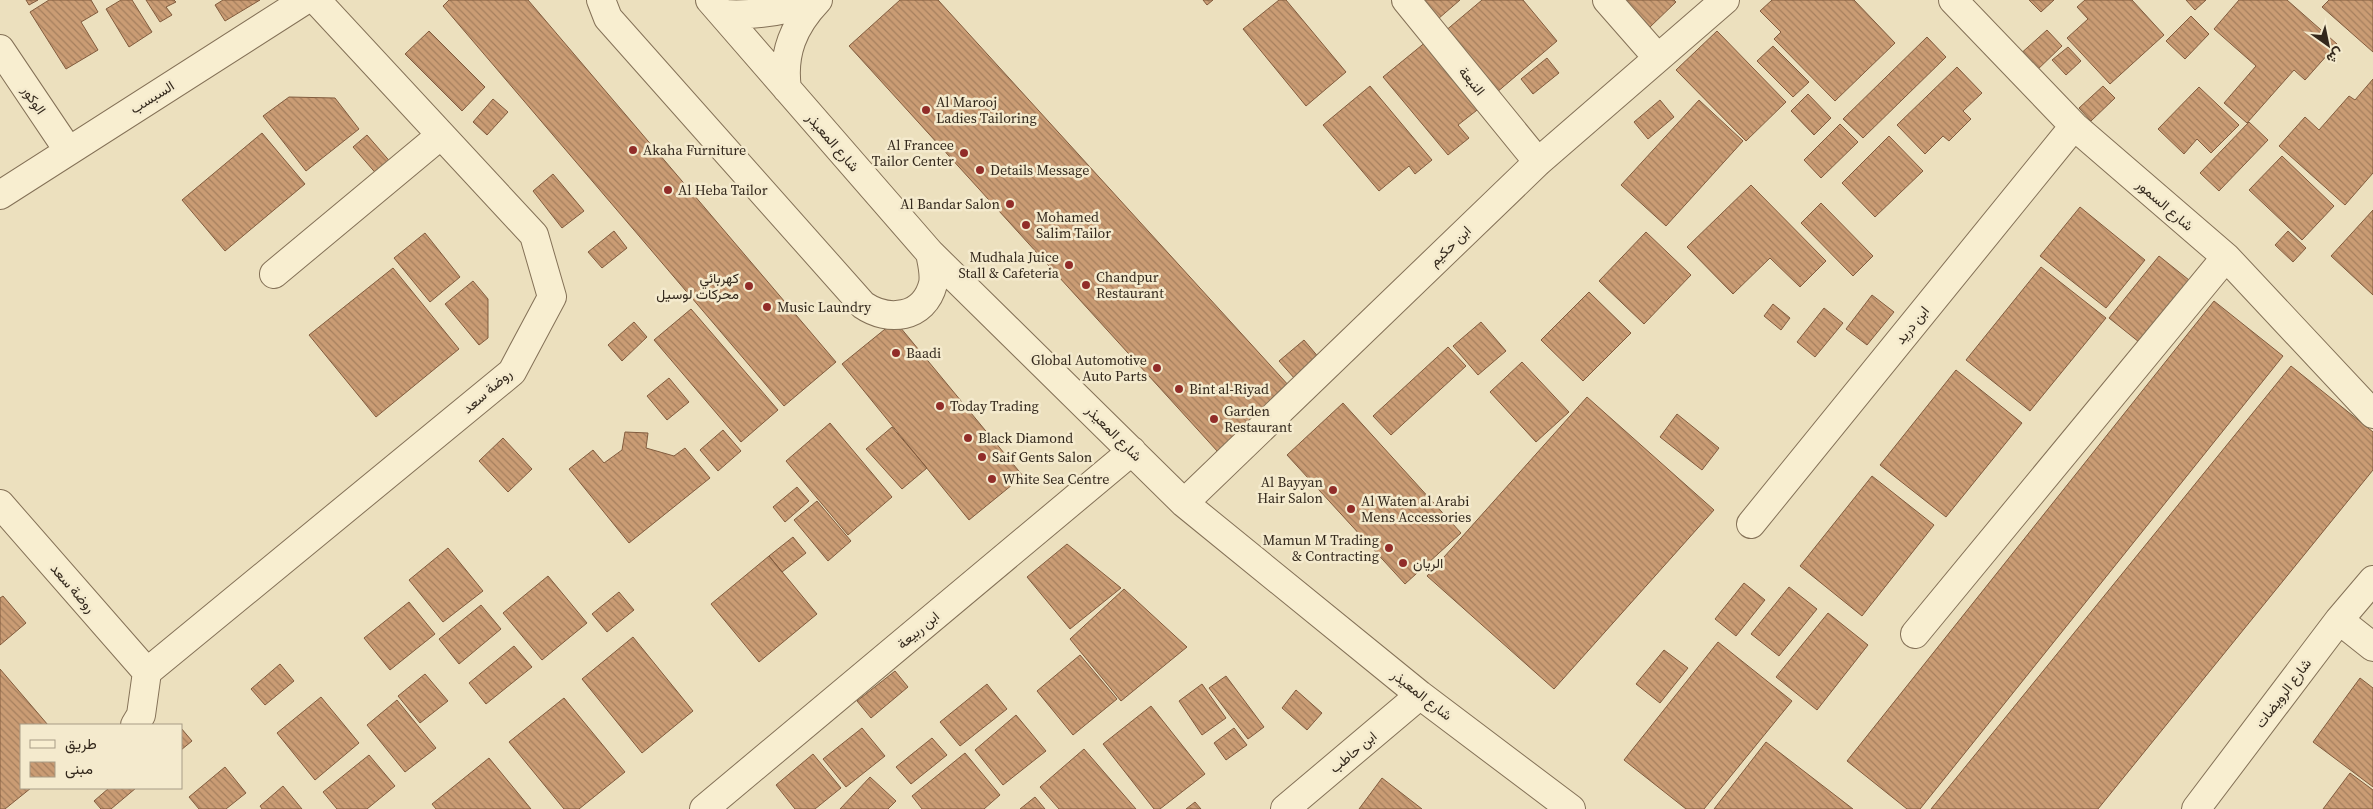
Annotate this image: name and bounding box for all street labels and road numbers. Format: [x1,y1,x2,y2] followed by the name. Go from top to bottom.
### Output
[1454,62,1490,100] street label: النبعة
[126,76,178,118] street label: السبسب
[17,81,51,118] street label: الوكور
[800,107,864,176] street label: شارع المعيذر
[2131,174,2198,236] street label: شارع السمور
[1425,221,1475,271] street label: ابن حكيم
[1890,302,1934,348] street label: ابن دريد
[458,364,516,418] street label: روضة سعد
[1080,400,1147,466] street label: شارع المعيذر
[46,559,100,617] street label: روضة سعد
[893,606,943,654] street label: ابن ربيعة
[2250,654,2317,733] street label: شارع الرويضات
[1386,664,1457,726] street label: شارع المعيذر
[1325,726,1381,778] street label: ابن حاطب

